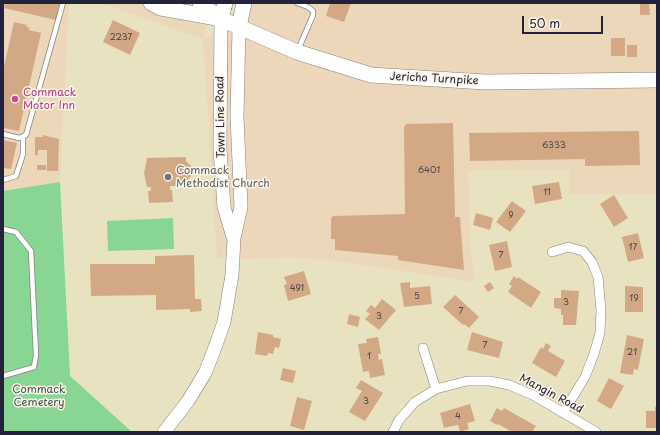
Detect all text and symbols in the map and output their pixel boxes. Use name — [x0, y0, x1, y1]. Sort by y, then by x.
scale bar — [524, 8, 605, 34]
text: 50 m — [529, 14, 560, 32]
house number: 2237 — [110, 33, 132, 43]
street label: Jericho Turnpike — [389, 70, 479, 88]
street label: Town Line Road — [214, 76, 228, 158]
place label: Commack Motor Inn — [23, 86, 76, 112]
marker: Commack Motor Inn — [10, 94, 20, 104]
house number: 6333 — [542, 141, 566, 151]
place label: Commack Methodist Church — [176, 164, 270, 190]
house number: 6401 — [418, 166, 440, 176]
marker: Commack Methodist Church — [163, 172, 173, 182]
house number: 11 — [543, 188, 551, 198]
house number: 9 — [508, 211, 514, 221]
house number: 17 — [629, 243, 637, 253]
house number: 7 — [498, 251, 504, 261]
house number: 491 — [290, 284, 304, 294]
house number: 5 — [414, 292, 420, 302]
house number: 19 — [629, 294, 639, 304]
house number: 3 — [563, 298, 569, 308]
house number: 7 — [458, 307, 464, 317]
house number: 3 — [376, 312, 382, 322]
house number: 7 — [482, 341, 488, 351]
house number: 21 — [627, 348, 637, 358]
house number: 1 — [367, 352, 371, 362]
street label: Mangin Road — [517, 372, 585, 416]
park label: Commack Cemetery — [12, 383, 66, 409]
house number: 3 — [363, 397, 369, 407]
house number: 4 — [455, 412, 461, 422]

